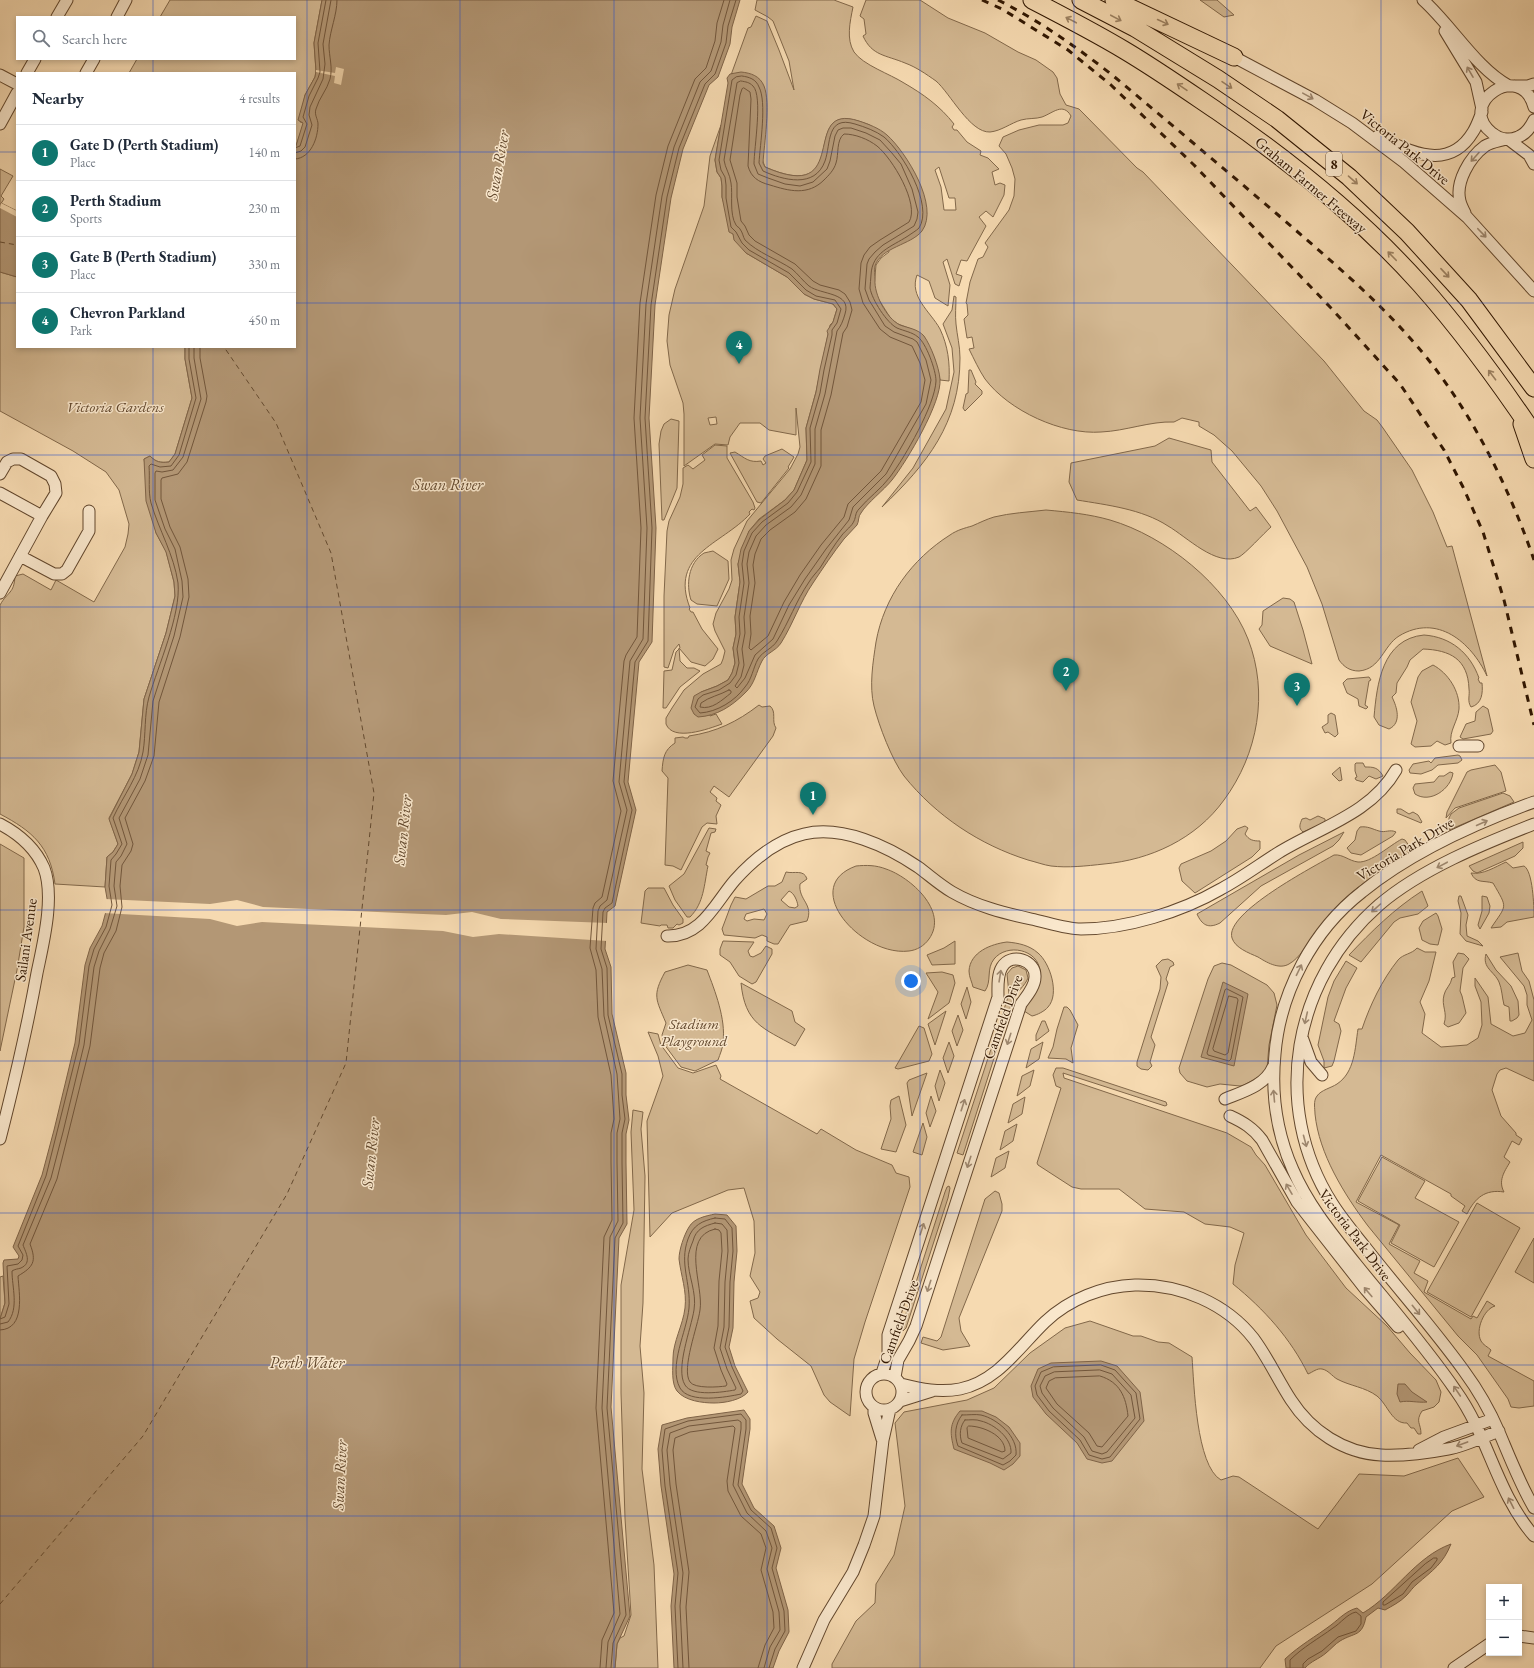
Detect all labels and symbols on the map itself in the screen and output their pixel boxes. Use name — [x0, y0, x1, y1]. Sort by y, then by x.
one-way arrow — [1110, 15, 1122, 22]
one-way arrow — [1065, 16, 1077, 23]
one-way arrow — [1156, 19, 1168, 26]
one-way arrow — [1466, 66, 1473, 78]
one-way arrow — [1221, 81, 1232, 89]
one-way arrow — [1177, 83, 1188, 91]
one-way arrow — [1302, 93, 1314, 100]
street label: Victoria Park Drive — [1357, 105, 1454, 189]
water label: Swan River — [481, 128, 514, 203]
street label: Graham Farmer Freeway — [1251, 132, 1372, 237]
road number: 8 — [1326, 152, 1342, 176]
one-way arrow — [1470, 152, 1480, 162]
one-way arrow — [1348, 176, 1358, 185]
one-way arrow — [1477, 228, 1487, 238]
one-way arrow — [1387, 251, 1397, 261]
one-way arrow — [1440, 267, 1449, 278]
pin: 4 — [726, 331, 752, 364]
one-way arrow — [1488, 370, 1496, 381]
park label: Victoria Gardens — [66, 397, 164, 416]
water label: Swan River — [412, 474, 484, 495]
pin: 2 — [1053, 658, 1079, 691]
pin: 3 — [1284, 673, 1310, 706]
pin: 1 — [800, 782, 826, 815]
water label: Swan River — [388, 793, 417, 867]
street label: Victoria Park Drive — [1353, 812, 1457, 885]
one-way arrow — [1475, 819, 1487, 826]
one-way arrow — [1437, 862, 1449, 869]
street label: Sailani Avenue — [10, 897, 41, 983]
one-way arrow — [1371, 903, 1381, 913]
one-way arrow — [1296, 965, 1303, 977]
one-way arrow — [996, 970, 1004, 983]
your location — [901, 971, 921, 991]
street label: Camfield Drive — [979, 972, 1027, 1061]
one-way arrow — [1301, 1011, 1309, 1024]
park label: Stadium Playground — [661, 1014, 728, 1050]
one-way arrow — [1005, 1032, 1013, 1044]
one-way arrow — [1271, 1090, 1278, 1103]
one-way arrow — [959, 1100, 967, 1112]
water label: Swan River — [356, 1116, 385, 1190]
one-way arrow — [1302, 1135, 1309, 1148]
one-way arrow — [964, 1156, 972, 1168]
one-way arrow — [1285, 1183, 1293, 1195]
street label: Victoria Park Drive — [1315, 1185, 1396, 1284]
one-way arrow — [919, 1223, 927, 1235]
street label: Camfield Drive — [875, 1277, 923, 1366]
one-way arrow — [925, 1279, 932, 1292]
one-way arrow — [1363, 1287, 1372, 1297]
one-way arrow — [1411, 1305, 1420, 1316]
water label: Perth Water — [270, 1352, 345, 1373]
one-way arrow — [1453, 1386, 1461, 1397]
water label: Swan River — [327, 1438, 352, 1512]
one-way arrow — [1456, 1441, 1468, 1449]
one-way arrow — [1506, 1497, 1514, 1509]

